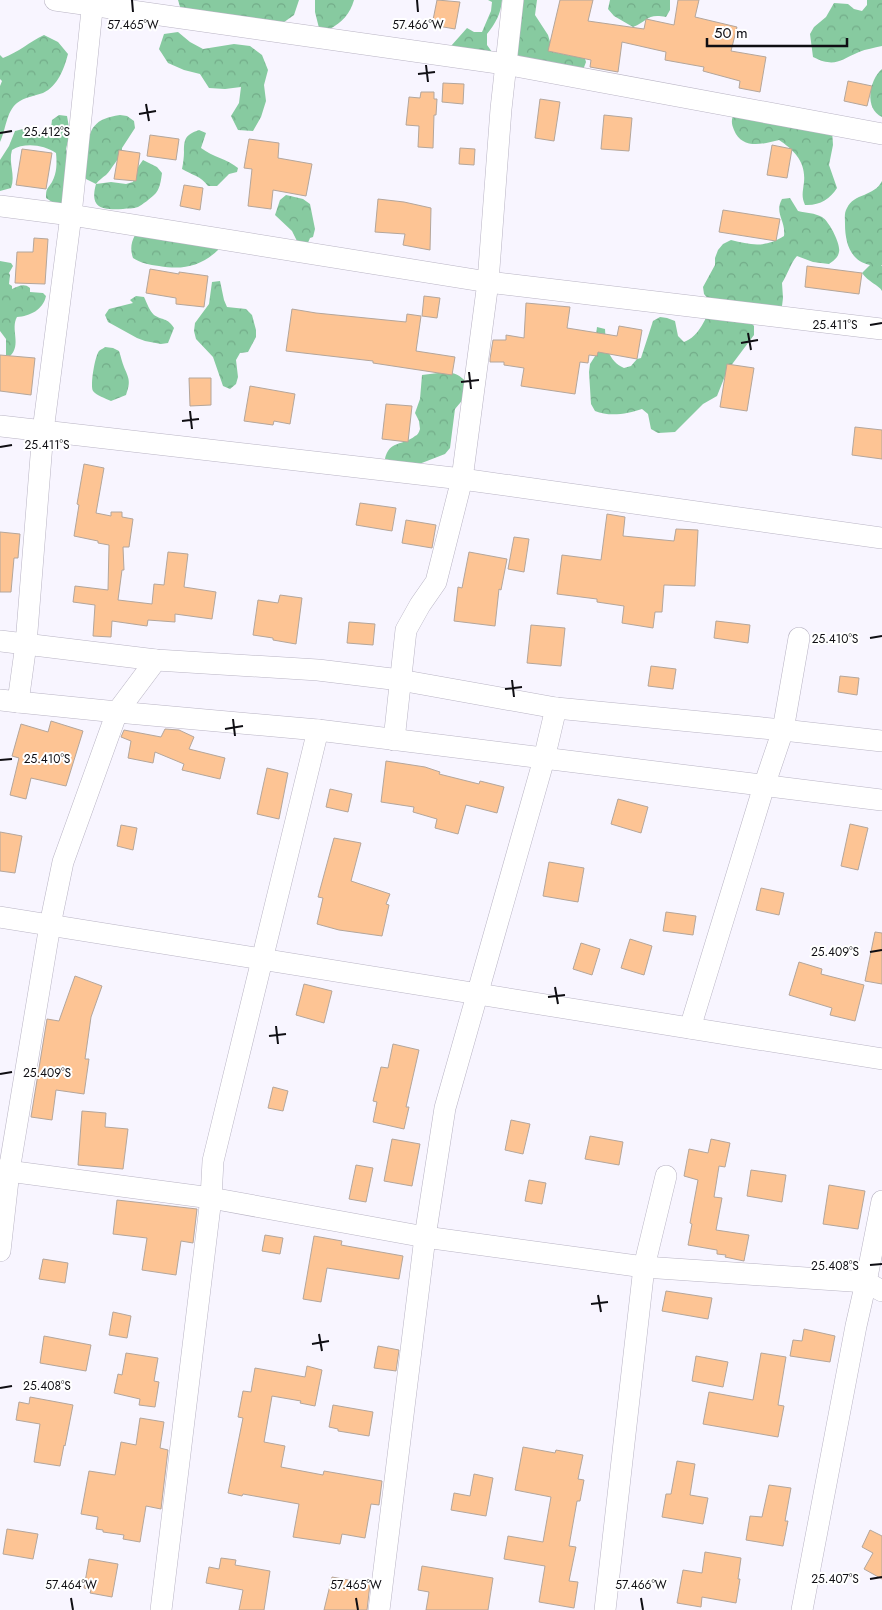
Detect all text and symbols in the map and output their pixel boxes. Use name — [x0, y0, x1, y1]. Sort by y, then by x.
scale bar — [707, 15, 847, 47]
text: 57.465°W — [107, 16, 159, 34]
text: 57.466°W — [392, 16, 444, 34]
text: 50 m — [714, 22, 748, 44]
text: 25.412°S — [24, 123, 71, 141]
text: 25.411°S — [813, 316, 858, 334]
text: 25.411°S — [25, 436, 70, 454]
text: 25.410°S — [812, 630, 859, 648]
text: 25.410°S — [24, 750, 71, 768]
text: 25.409°S — [811, 943, 860, 961]
text: 25.409°S — [23, 1064, 72, 1082]
text: 25.408°S — [811, 1257, 859, 1275]
text: 25.408°S — [23, 1377, 71, 1395]
text: 25.407°S — [811, 1570, 859, 1588]
text: 57.464°W — [45, 1576, 97, 1594]
text: 57.465°W — [330, 1576, 382, 1594]
text: 57.466°W — [615, 1576, 667, 1594]

